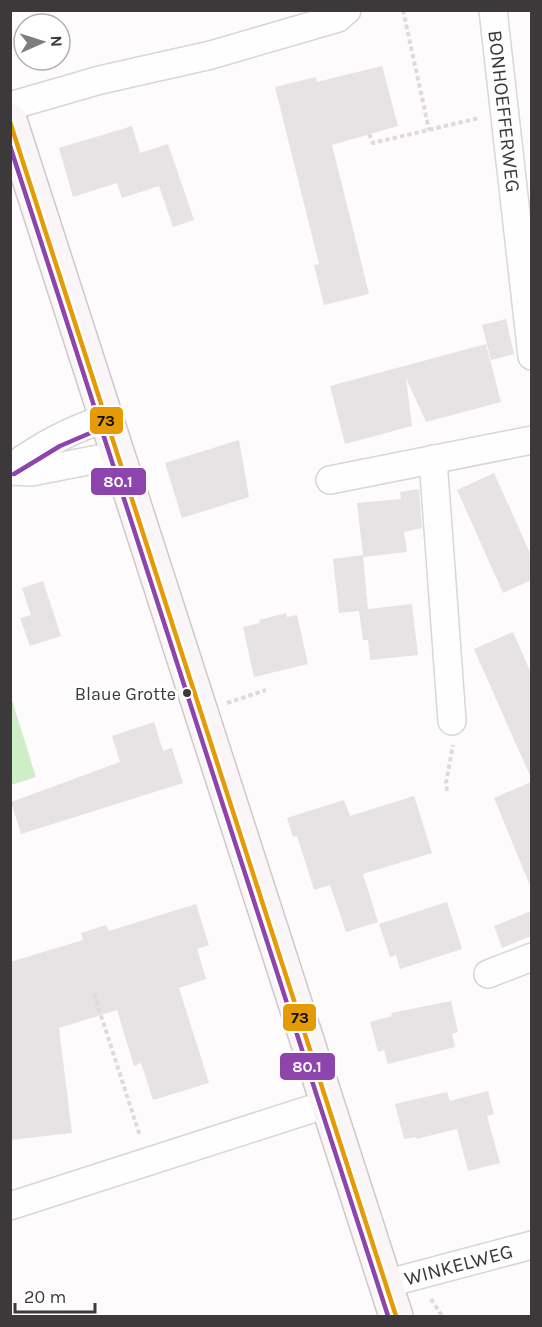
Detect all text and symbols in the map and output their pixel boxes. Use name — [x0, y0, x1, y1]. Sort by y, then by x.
north arrow — [12, 12, 72, 72]
street label: BONHOEFFERWEG — [483, 29, 524, 194]
text: N — [47, 35, 66, 47]
line badge: 73 — [89, 406, 124, 435]
text: 73 — [97, 411, 115, 430]
line badge: 80.1 — [90, 467, 147, 496]
text: 80.1 — [103, 472, 133, 491]
place label: Blaue Grotte — [75, 683, 176, 705]
marker: Blaue Grotte — [181, 687, 193, 699]
line badge: 73 — [282, 1003, 317, 1032]
text: 73 — [291, 1008, 309, 1027]
line badge: 80.1 — [279, 1052, 336, 1081]
text: 80.1 — [292, 1057, 322, 1076]
street label: WINKELWEG — [402, 1240, 515, 1290]
scale bar — [15, 1276, 94, 1314]
text: 20 m — [24, 1286, 66, 1308]

